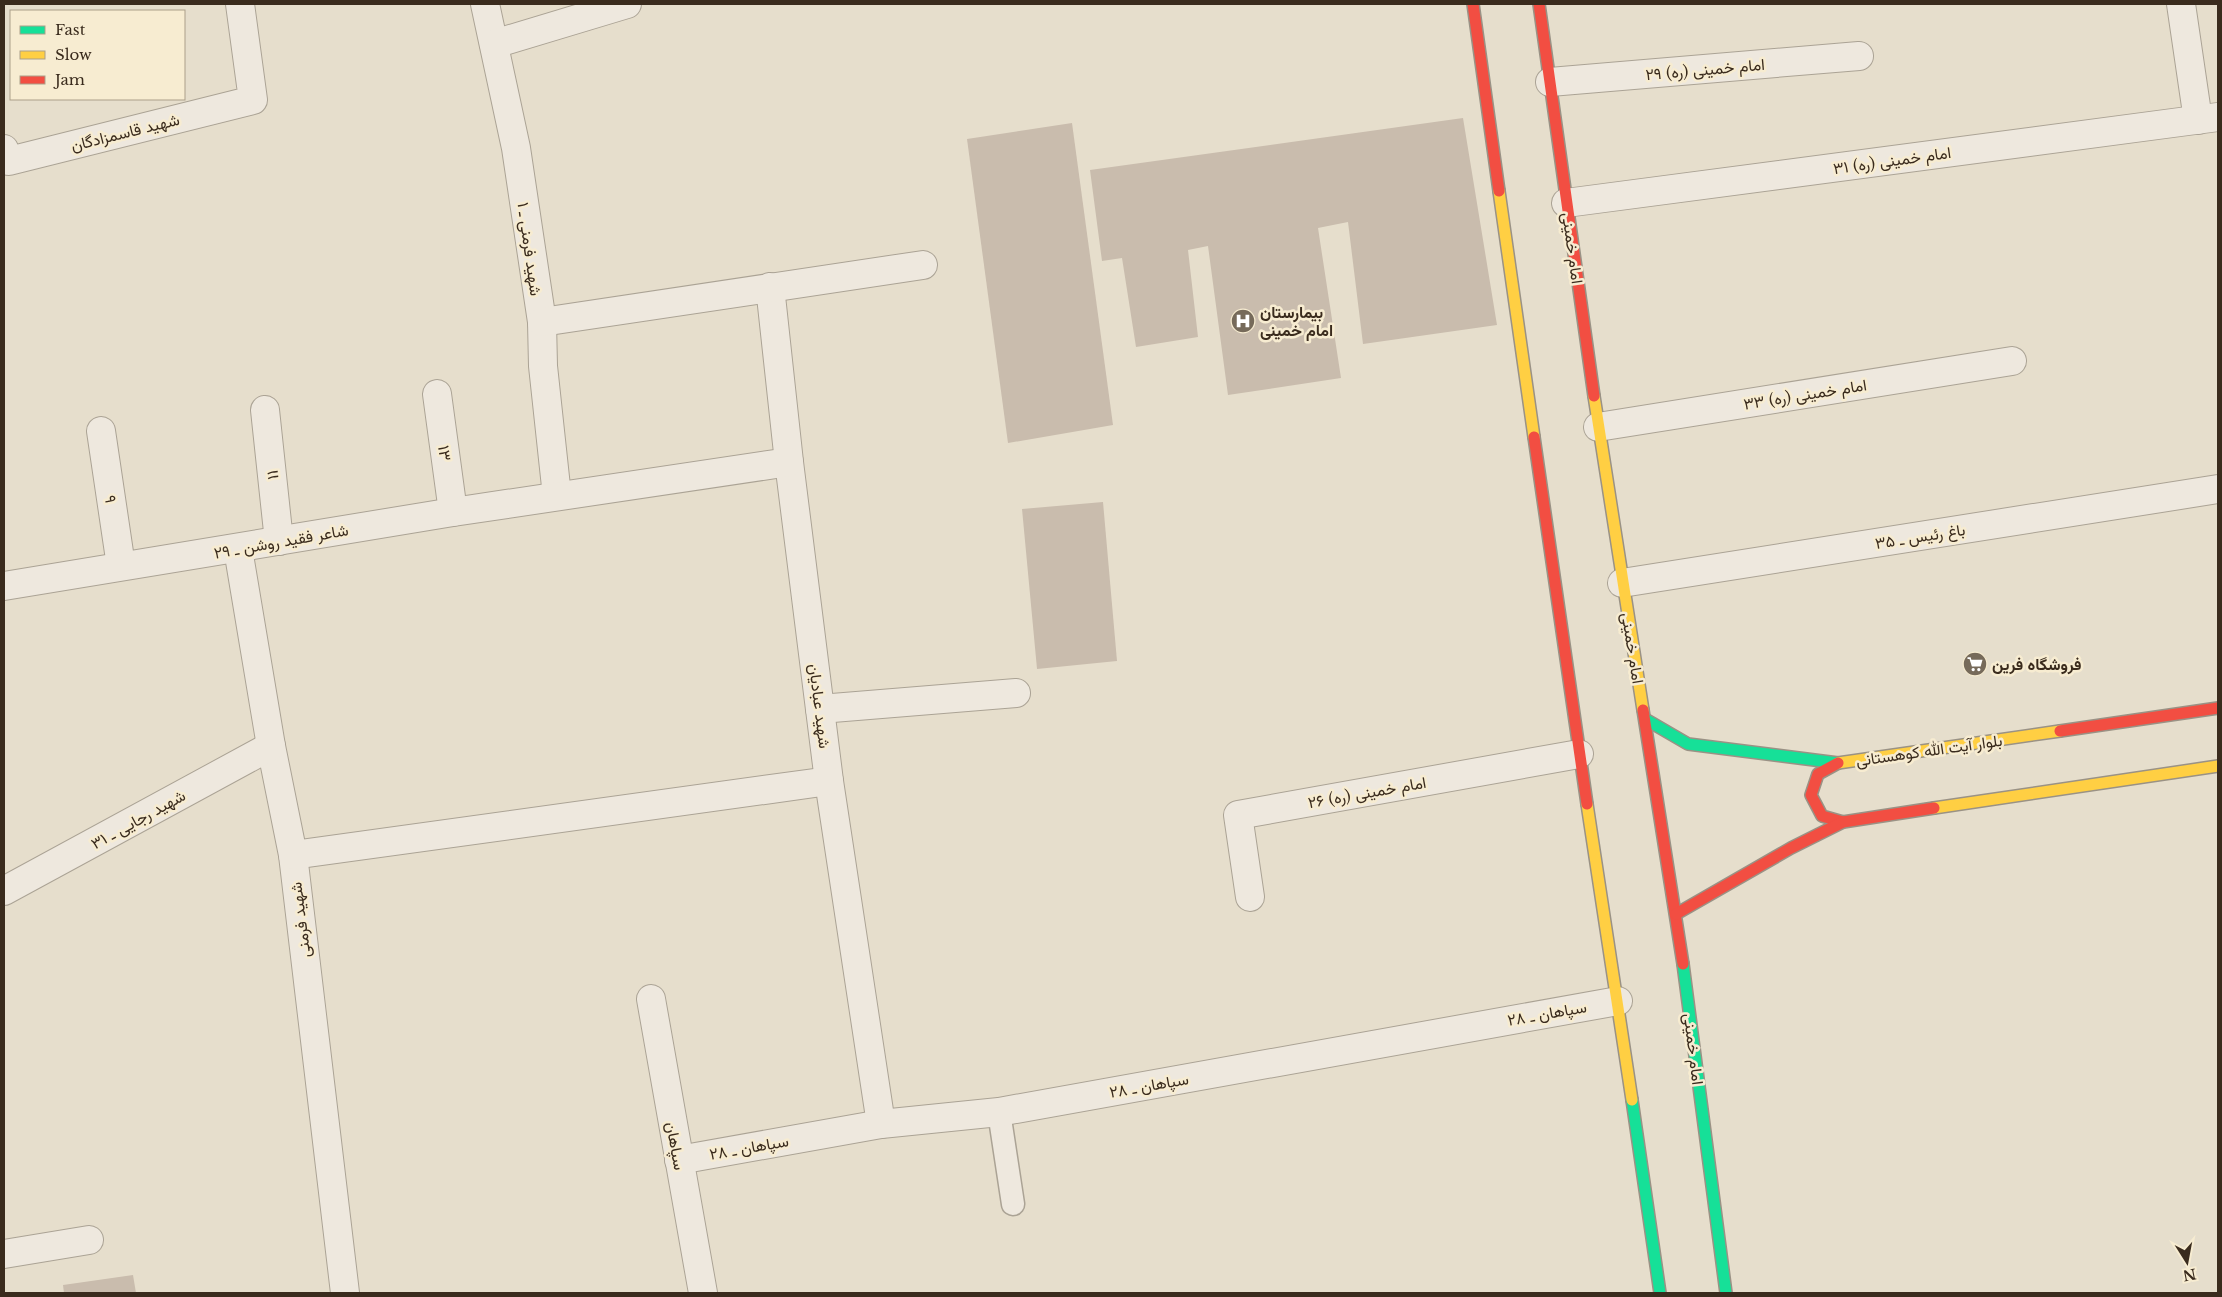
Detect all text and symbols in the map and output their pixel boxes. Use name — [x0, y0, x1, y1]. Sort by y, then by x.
legend — [10, 10, 185, 100]
text: Fast — [55, 20, 86, 39]
text: Slow — [55, 45, 92, 64]
street label: امام خمینی (ره) ۲۹ — [1645, 54, 1766, 85]
text: Jam — [53, 70, 85, 89]
street label: شهید قاسمزادگان — [69, 109, 182, 156]
street label: امام خمینی (ره) ۳۱ — [1832, 142, 1952, 179]
street label: شهید فرمنی ـ ۱ — [513, 201, 546, 297]
street label: امام خمینی — [1557, 211, 1588, 285]
place label: بیمارستان امام خمینی — [1260, 302, 1333, 341]
hospital icon: بیمارستان امام خمینی — [1230, 308, 1256, 334]
street label: امام خمینی (ره) ۳۳ — [1742, 374, 1868, 415]
street label: ۱۳ — [434, 444, 456, 462]
street label: ۱۱ — [262, 469, 282, 481]
street label: ۹ — [101, 494, 121, 504]
street label: شاعر فقید روشن ـ ۲۹ — [212, 519, 350, 564]
street label: باغ رئیس ـ ۳۵ — [1873, 519, 1967, 555]
street label: امام خمینی — [1617, 611, 1649, 685]
supermarket icon: فروشگاه فرین — [1962, 651, 1988, 677]
place label: فروشگاه فرین — [1992, 654, 2082, 675]
street label: شهید عبادیان — [804, 662, 835, 750]
street label: بلوار آیت الله کوهستانی — [1854, 730, 2004, 771]
street label: امام خمینی (ره) ۲۶ — [1306, 772, 1428, 813]
street label: شهید رجایی ـ ۳۱ — [87, 785, 189, 854]
street label: شهید فرمنی — [285, 881, 316, 959]
street label: سپاهان ـ ۲۸ — [1506, 996, 1589, 1032]
street label: امام خمینی — [1679, 1012, 1708, 1086]
street label: سپاهان ـ ۲۸ — [1108, 1068, 1191, 1104]
street label: سپاهان — [660, 1120, 690, 1172]
street label: سپاهان ـ ۲۸ — [708, 1130, 791, 1166]
north arrow — [2162, 1237, 2212, 1287]
text: N — [2181, 1265, 2198, 1285]

